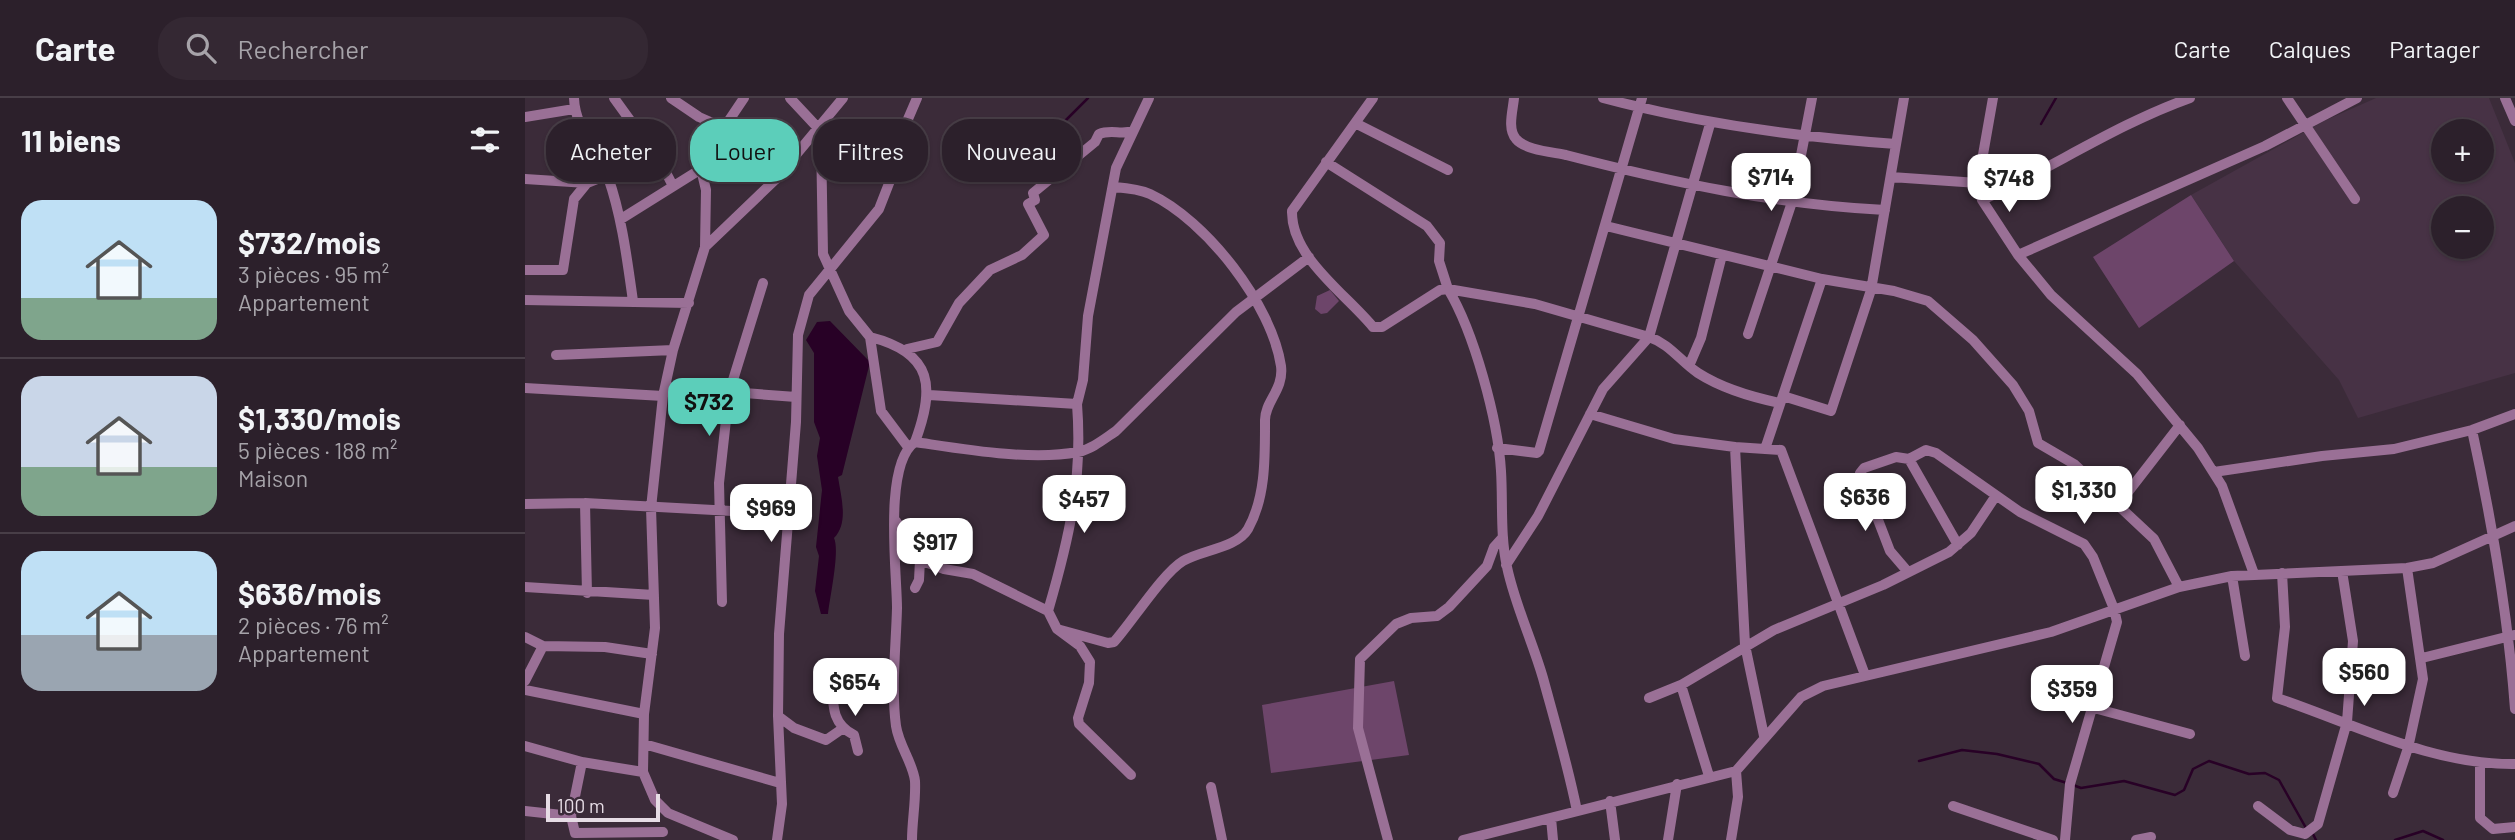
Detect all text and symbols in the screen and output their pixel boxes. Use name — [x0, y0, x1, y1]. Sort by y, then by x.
search box — [158, 17, 648, 80]
text: Carte — [35, 28, 116, 68]
icon: search — [182, 29, 220, 67]
text: Rechercher — [238, 33, 368, 64]
text: Carte — [2174, 34, 2231, 63]
text: Calques — [2269, 34, 2351, 63]
text: Partager — [2389, 34, 2480, 63]
chip: Acheter — [546, 119, 676, 182]
chip: Louer — [690, 119, 799, 182]
chip: Filtres — [813, 119, 928, 182]
chip: Nouveau — [942, 119, 1081, 182]
map controls — [2431, 119, 2494, 259]
button: + — [2431, 119, 2494, 182]
icon: filters — [466, 121, 504, 159]
text: 11 biens — [21, 122, 121, 158]
pin: $714 — [1730, 153, 1812, 213]
pin: $748 — [1968, 155, 2050, 214]
text: $714 — [1748, 162, 1794, 190]
text: $748 — [1984, 163, 2034, 191]
button: − — [2431, 196, 2494, 259]
text: $732/mois — [238, 224, 381, 260]
icon: home — [77, 228, 161, 312]
text: 3 pièces · 95 m² — [238, 260, 389, 288]
text: Appartement — [238, 288, 370, 316]
pin: $732 — [668, 378, 750, 438]
text: $732 — [684, 387, 734, 415]
text: $1,330/mois — [238, 400, 401, 436]
icon: home — [77, 404, 161, 488]
text: 5 pièces · 188 m² — [238, 436, 397, 464]
text: Maison — [238, 464, 308, 492]
pin: $1,330 — [2027, 466, 2141, 526]
pin: $636 — [1824, 474, 1906, 533]
text: $1,330 — [2051, 475, 2117, 503]
pin: $457 — [1043, 476, 1125, 535]
text: $636 — [1840, 482, 1890, 510]
pin: $969 — [730, 484, 812, 544]
text: $457 — [1059, 484, 1109, 512]
text: $969 — [746, 493, 796, 521]
pin: $917 — [894, 518, 976, 578]
text: $917 — [913, 527, 957, 555]
text: $636/mois — [238, 575, 381, 611]
icon: home — [77, 579, 161, 663]
text: 2 pièces · 76 m² — [238, 611, 389, 639]
text: Appartement — [238, 639, 370, 667]
pin: $560 — [2323, 648, 2405, 708]
text: $560 — [2338, 657, 2390, 685]
pin: $654 — [814, 658, 896, 718]
pin: $359 — [2031, 666, 2113, 725]
text: $654 — [829, 667, 881, 695]
text: $359 — [2047, 674, 2097, 702]
scale bar — [546, 791, 660, 823]
text: 100 m — [557, 794, 605, 817]

